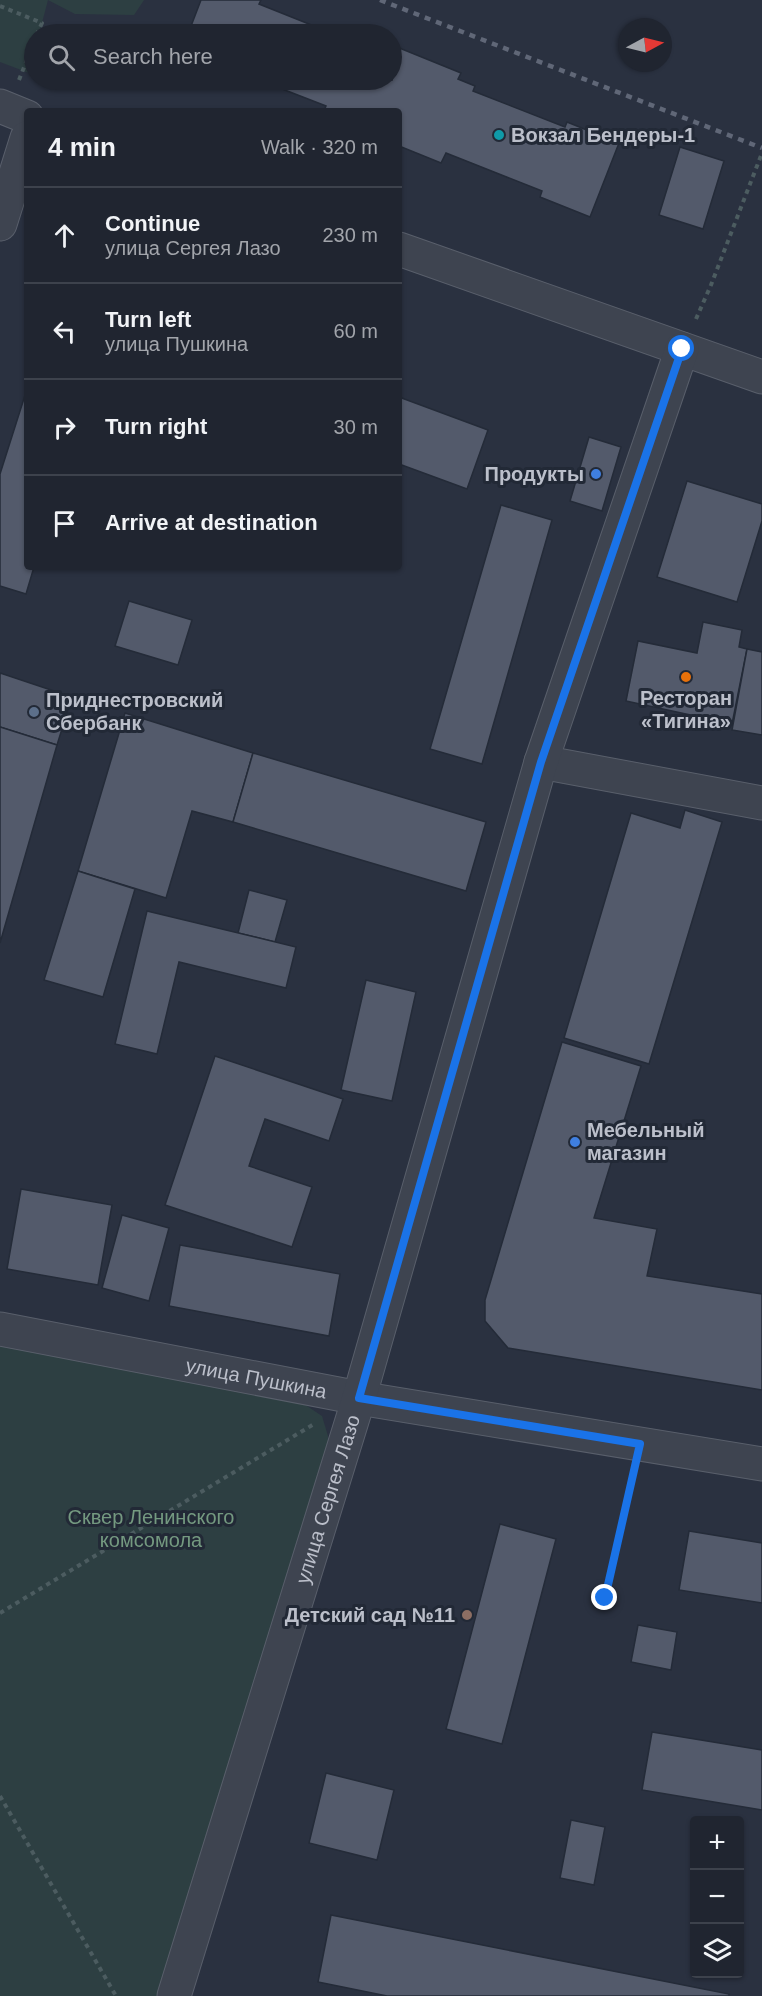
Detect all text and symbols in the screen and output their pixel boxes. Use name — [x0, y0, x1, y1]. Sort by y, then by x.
north arrow — [618, 18, 672, 72]
search box — [24, 24, 402, 90]
icon: search — [45, 41, 78, 74]
text: Search here — [93, 44, 213, 69]
place label: Вокзал Бендеры-1 — [511, 124, 695, 146]
marker: Вокзал Бендеры-1 — [492, 128, 506, 142]
text: 4 min — [48, 132, 116, 162]
text: Walk · 320 m — [261, 136, 378, 158]
text: Continue — [105, 211, 200, 236]
icon: ahead — [48, 219, 81, 252]
text: 230 m — [322, 224, 378, 246]
text: улица Сергея Лазо — [105, 237, 281, 259]
text: Turn left — [105, 307, 191, 332]
icon: left — [48, 315, 81, 348]
text: 60 m — [334, 320, 378, 342]
text: улица Пушкина — [105, 333, 248, 355]
route start — [668, 335, 694, 361]
icon: right — [48, 411, 81, 444]
text: Turn right — [105, 414, 207, 439]
text: 30 m — [334, 416, 378, 438]
place label: Продукты — [485, 463, 584, 485]
marker: Продукты — [589, 467, 603, 481]
icon: arrive — [48, 507, 81, 540]
text: Arrive at destination — [105, 510, 318, 535]
marker: Ресторан «Тигина» — [679, 670, 693, 684]
place label: Ресторан «Тигина» — [640, 687, 732, 732]
place label: Приднестровский Сбербанк — [46, 689, 223, 734]
marker: Приднестровский Сбербанк — [27, 705, 41, 719]
place label: Мебельный магазин — [587, 1119, 704, 1164]
marker: Мебельный магазин — [568, 1135, 582, 1149]
street label: улица Пушкина — [184, 1354, 329, 1403]
street label: улица Сергея Лазо — [291, 1412, 364, 1586]
park label: Сквер Ленинского комсомола — [68, 1506, 234, 1551]
route end — [591, 1584, 617, 1610]
place label: Детский сад №11 — [285, 1604, 455, 1626]
marker: Детский сад №11 — [460, 1608, 474, 1622]
map controls — [690, 1816, 744, 1978]
button: + — [690, 1816, 744, 1870]
button: − — [690, 1870, 744, 1924]
button: layers — [690, 1924, 744, 1978]

